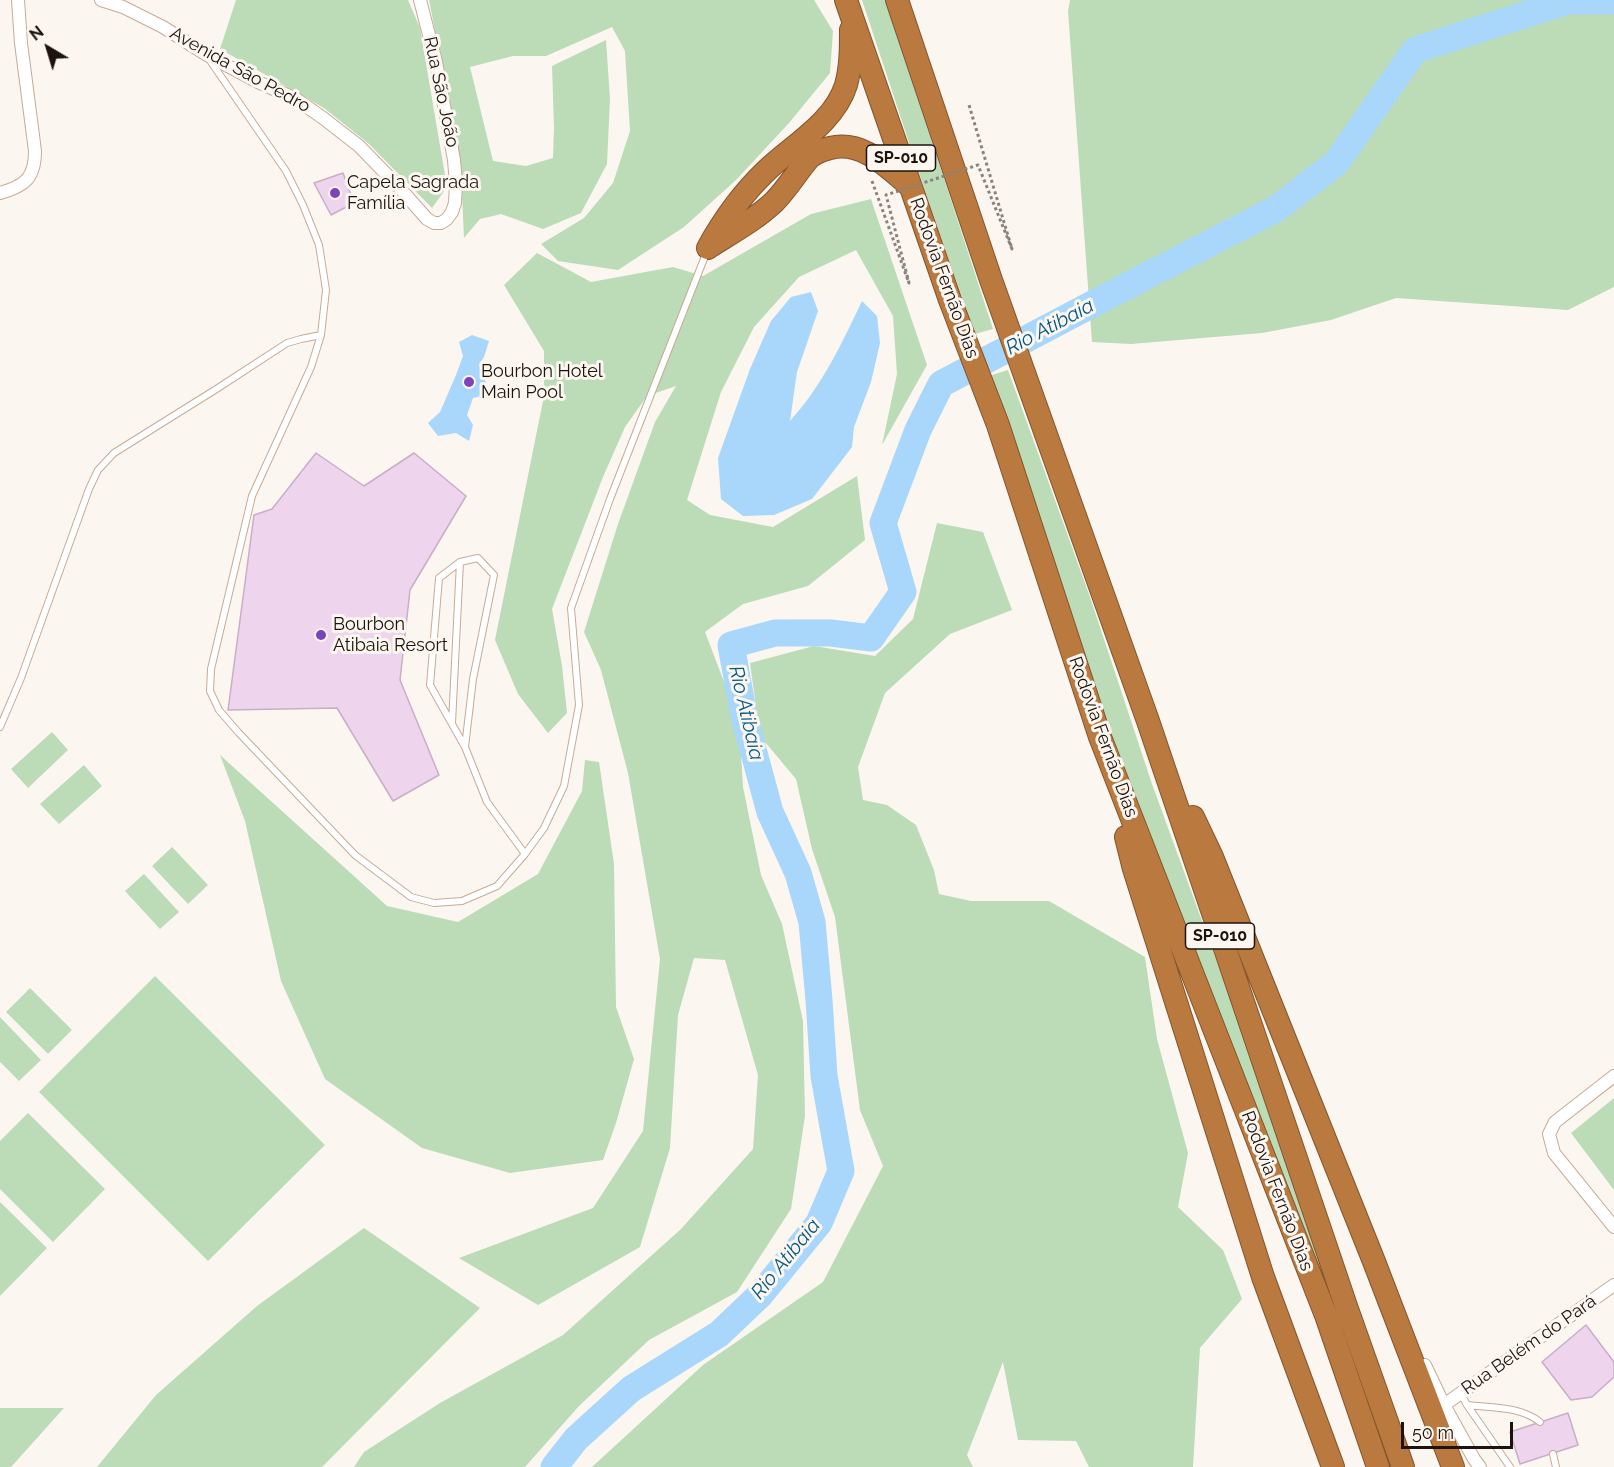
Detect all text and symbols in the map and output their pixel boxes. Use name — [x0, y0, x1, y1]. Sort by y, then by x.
north arrow — [18, 18, 78, 78]
text: N — [26, 22, 47, 45]
street label: Avenida São Pedro — [166, 23, 314, 117]
street label: Rua São João — [419, 35, 463, 149]
road number: SP-010 — [866, 145, 936, 171]
place label: Capela Sagrada Família — [347, 172, 479, 214]
marker: Capela Sagrada Família — [328, 186, 342, 200]
street label: Rodovia Fernão Dias — [905, 195, 983, 361]
water label: Rio Atibaia — [1002, 294, 1098, 360]
place label: Bourbon Hotel Main Pool — [481, 361, 603, 404]
marker: Bourbon Hotel Main Pool — [462, 375, 476, 389]
place label: Bourbon Atibaia Resort — [333, 614, 448, 656]
marker: Bourbon Atibaia Resort — [314, 628, 328, 642]
street label: Rodovia Fernão Dias — [1064, 654, 1142, 820]
water label: Rio Atibaia — [723, 663, 769, 763]
road number: SP-010 — [1186, 923, 1254, 949]
street label: Rodovia Fernão Dias — [1237, 1108, 1317, 1274]
water label: Rio Atibaia — [746, 1214, 826, 1304]
street label: Rua Belém do Pará — [1458, 1290, 1600, 1400]
scale bar — [1404, 1410, 1516, 1448]
text: 50 m — [1412, 1422, 1454, 1443]

